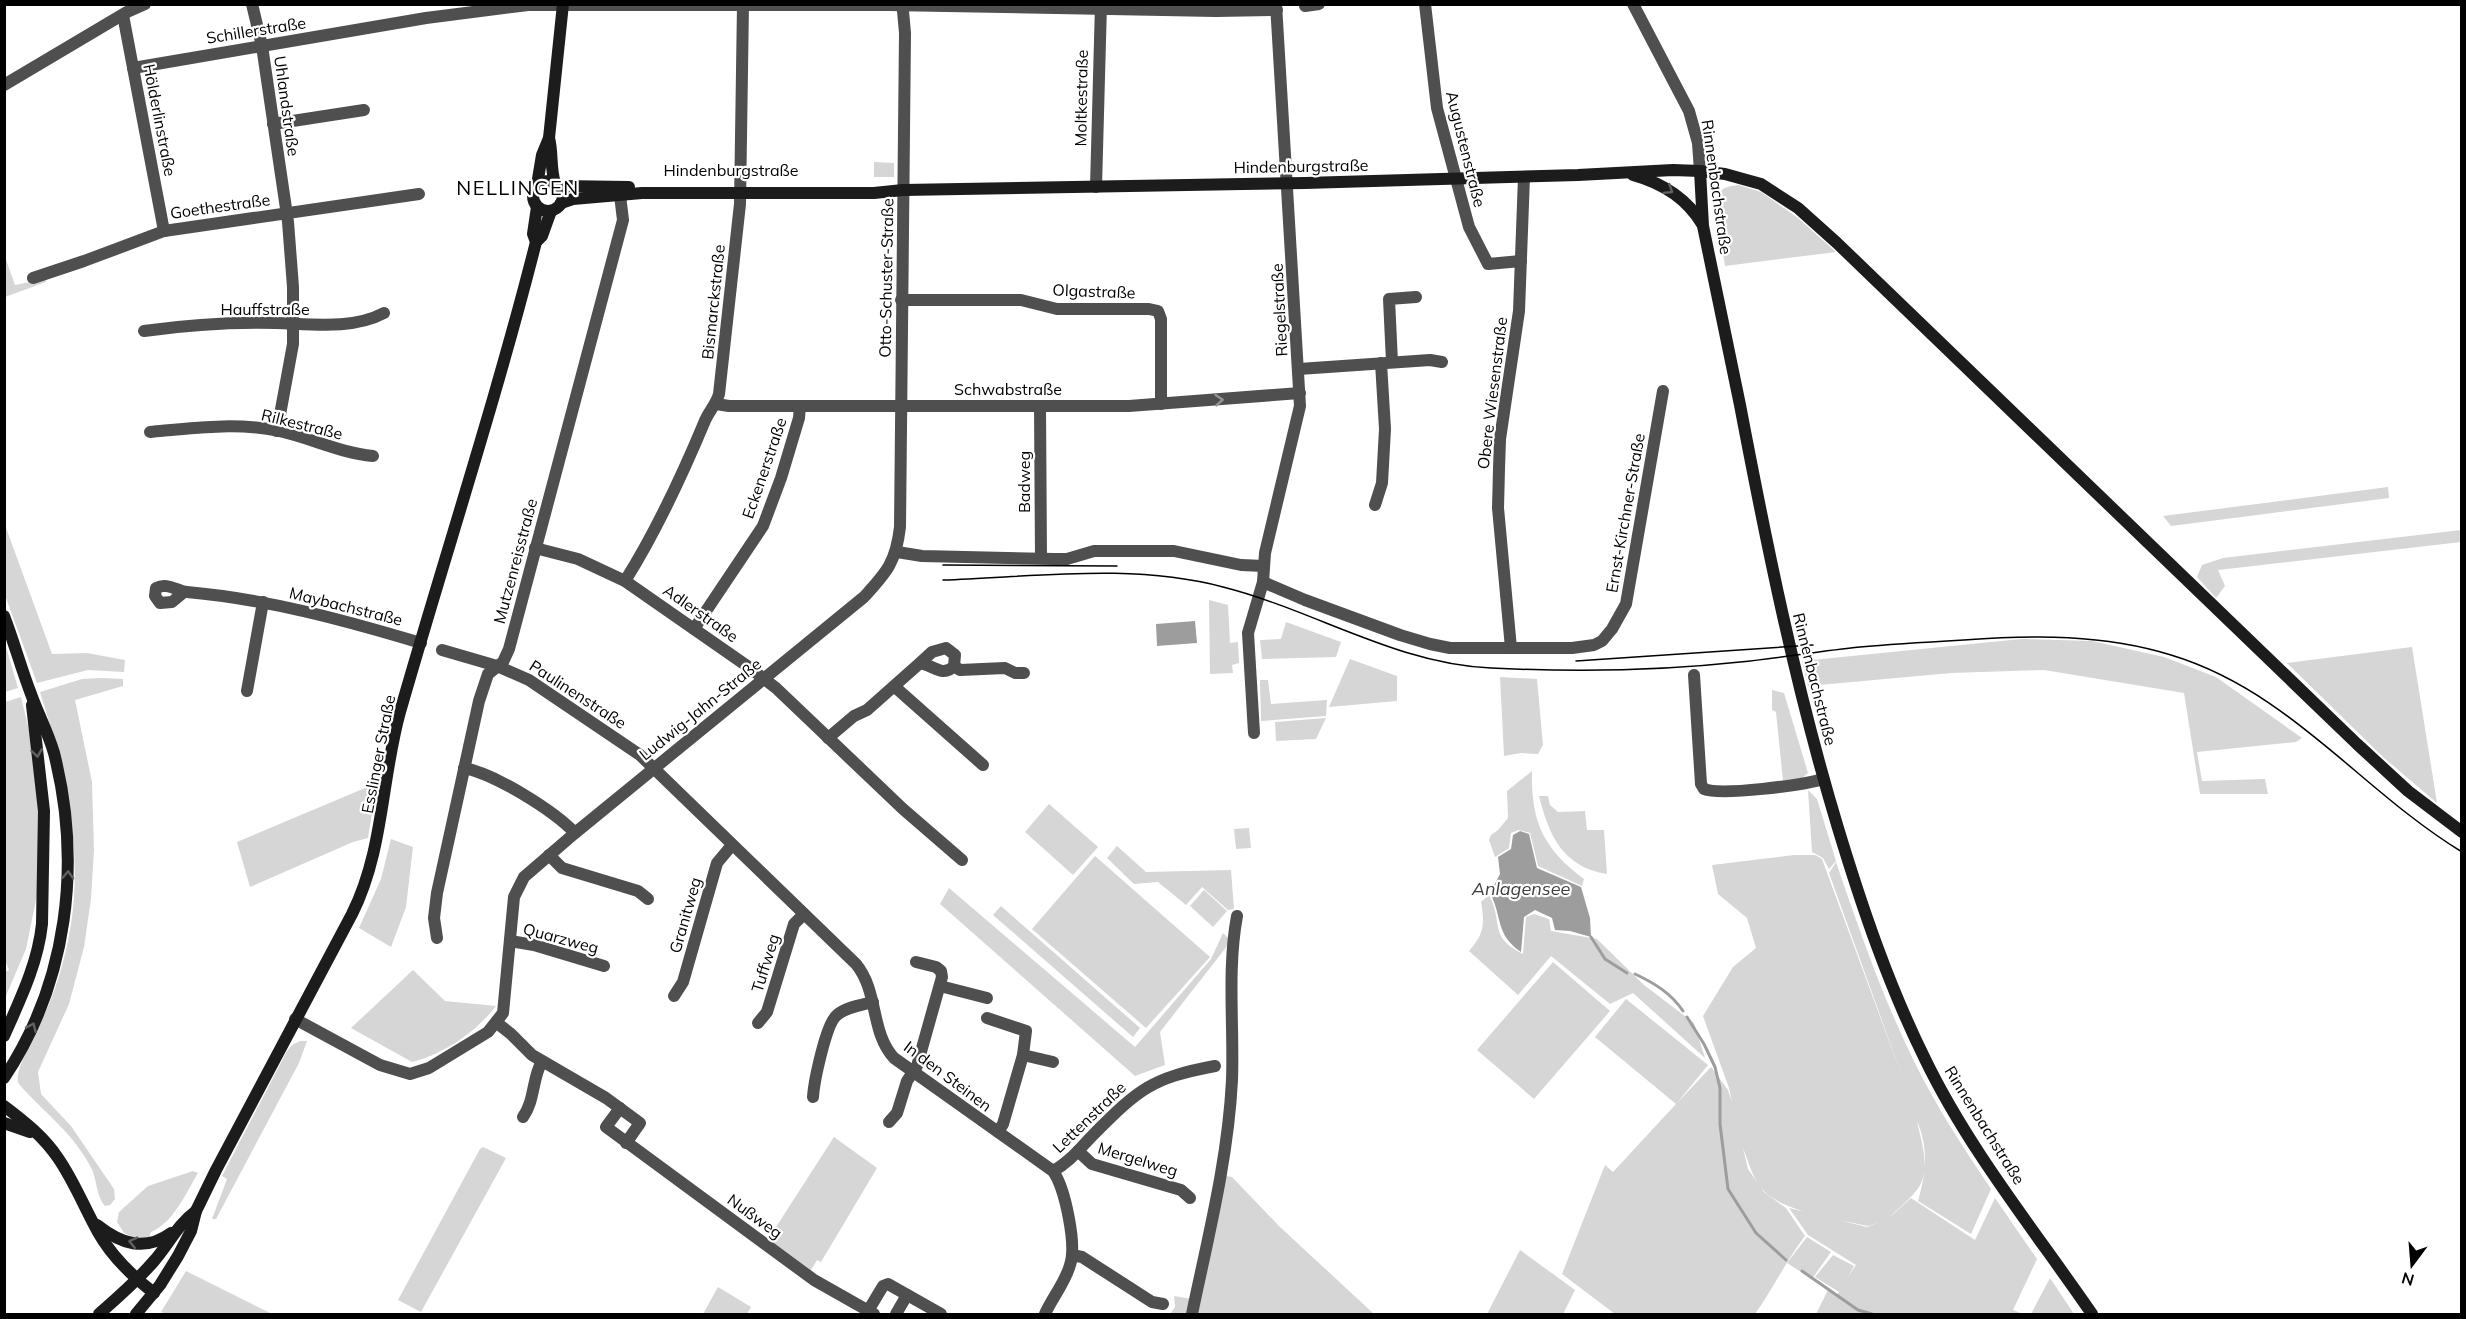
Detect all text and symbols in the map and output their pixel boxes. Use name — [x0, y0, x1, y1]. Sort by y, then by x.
street label: Schillerstraße — [205, 12, 307, 48]
street label: Moltkestraße — [1070, 50, 1092, 146]
street label: Uhlandstraße — [270, 55, 304, 157]
street label: Hölderlinstraße — [139, 62, 181, 178]
street label: Augustenstraße — [1442, 89, 1490, 209]
street label: Rinnenbachstraße — [1698, 118, 1736, 256]
street label: Hindenburgstraße — [1233, 155, 1369, 177]
street label: Hindenburgstraße — [664, 160, 798, 180]
district label: NELLINGEN — [456, 175, 580, 200]
one-way arrow — [1663, 183, 1674, 194]
street label: Goethestraße — [169, 189, 271, 223]
street label: Otto-Schuster-Straße — [875, 198, 897, 358]
street label: Bismarckstraße — [697, 243, 729, 361]
street label: Riegelstraße — [1267, 263, 1291, 357]
street label: Olgastraße — [1052, 280, 1136, 302]
street label: Hauffstraße — [220, 299, 310, 319]
street label: Obere Wiesenstraße — [1473, 316, 1511, 470]
street label: Schwabstraße — [954, 379, 1062, 399]
one-way arrow — [1215, 394, 1224, 407]
street label: Rilkestraße — [259, 404, 345, 444]
street label: Eckenerstraße — [737, 415, 791, 521]
street label: Ernst-Kirchner-Straße — [1601, 432, 1649, 594]
street label: Badweg — [1014, 451, 1034, 513]
street label: Mutzenreisstraße — [489, 496, 541, 626]
street label: Adlerstraße — [660, 580, 742, 646]
street label: Maybachstraße — [287, 582, 405, 630]
street label: Rinnenbachstraße — [1789, 611, 1841, 747]
street label: Ludwig-Jahn-Straße — [635, 654, 765, 764]
street label: Paulinenstraße — [526, 655, 630, 733]
street label: Esslinger Straße — [357, 693, 399, 815]
one-way arrow — [31, 748, 43, 758]
one-way arrow — [62, 871, 74, 880]
street label: Granitweg — [665, 875, 705, 955]
water label: Anlagensee — [1471, 877, 1570, 900]
street label: Quarzweg — [521, 918, 601, 958]
street label: Tuffweg — [747, 931, 783, 995]
one-way arrow — [25, 1022, 37, 1033]
street label: In den Steinen — [900, 1036, 996, 1116]
street label: Rinnenbachstraße — [1941, 1062, 2029, 1188]
street label: Lettenstraße — [1048, 1077, 1130, 1157]
street label: Mergelweg — [1096, 1137, 1180, 1181]
street label: Nußweg — [724, 1189, 786, 1243]
north arrow — [2382, 1235, 2442, 1295]
one-way arrow — [129, 1237, 139, 1250]
text: N — [2399, 1268, 2416, 1291]

